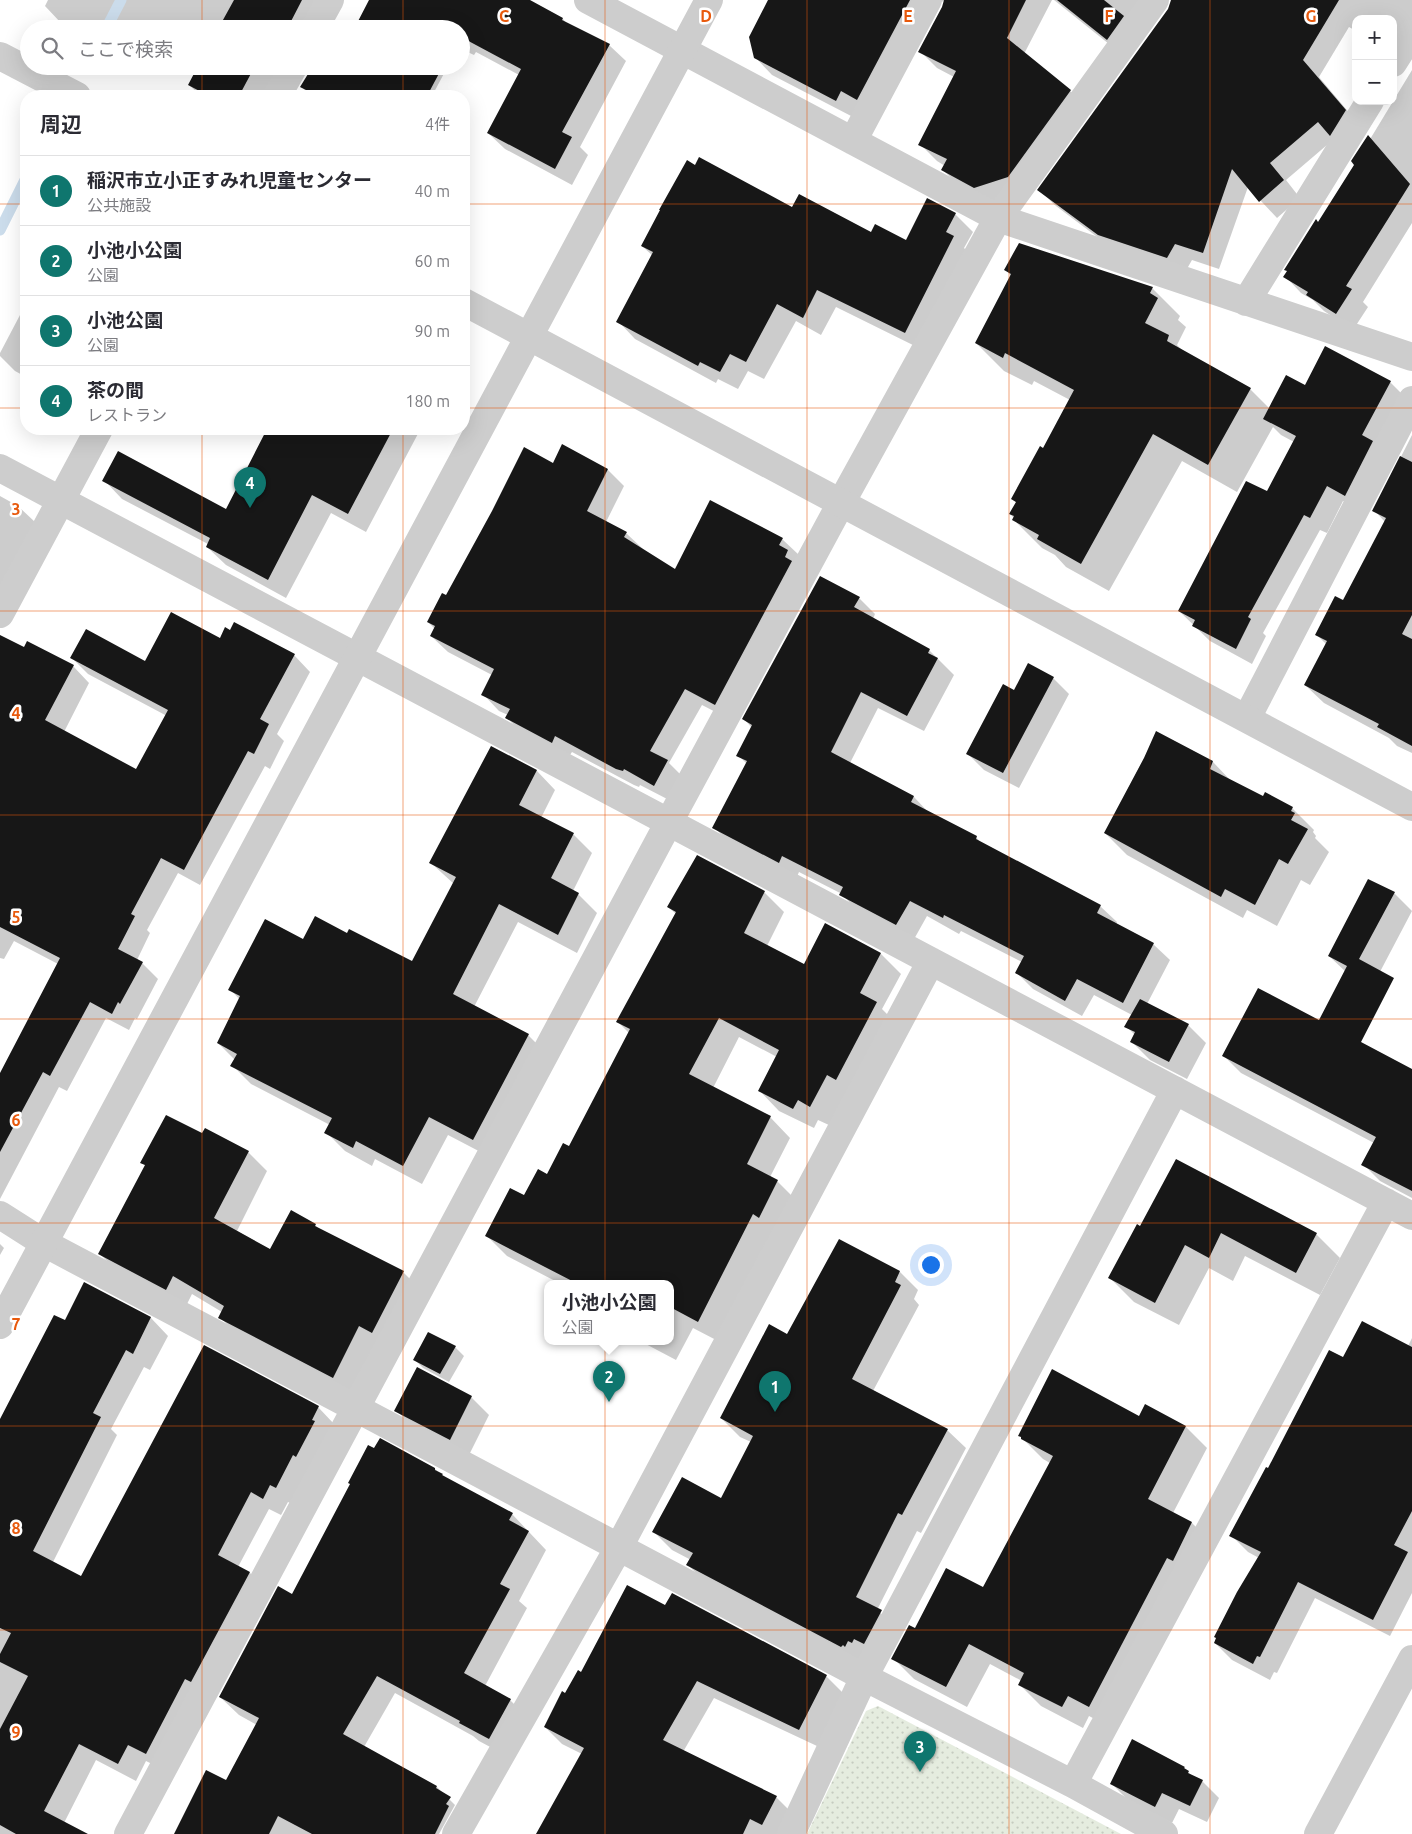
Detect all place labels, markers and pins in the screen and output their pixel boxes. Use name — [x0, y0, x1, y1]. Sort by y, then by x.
pin: 4 — [234, 467, 266, 508]
pin: 2 — [593, 1361, 625, 1402]
pin: 1 — [759, 1371, 791, 1412]
pin: 3 — [904, 1731, 936, 1772]

